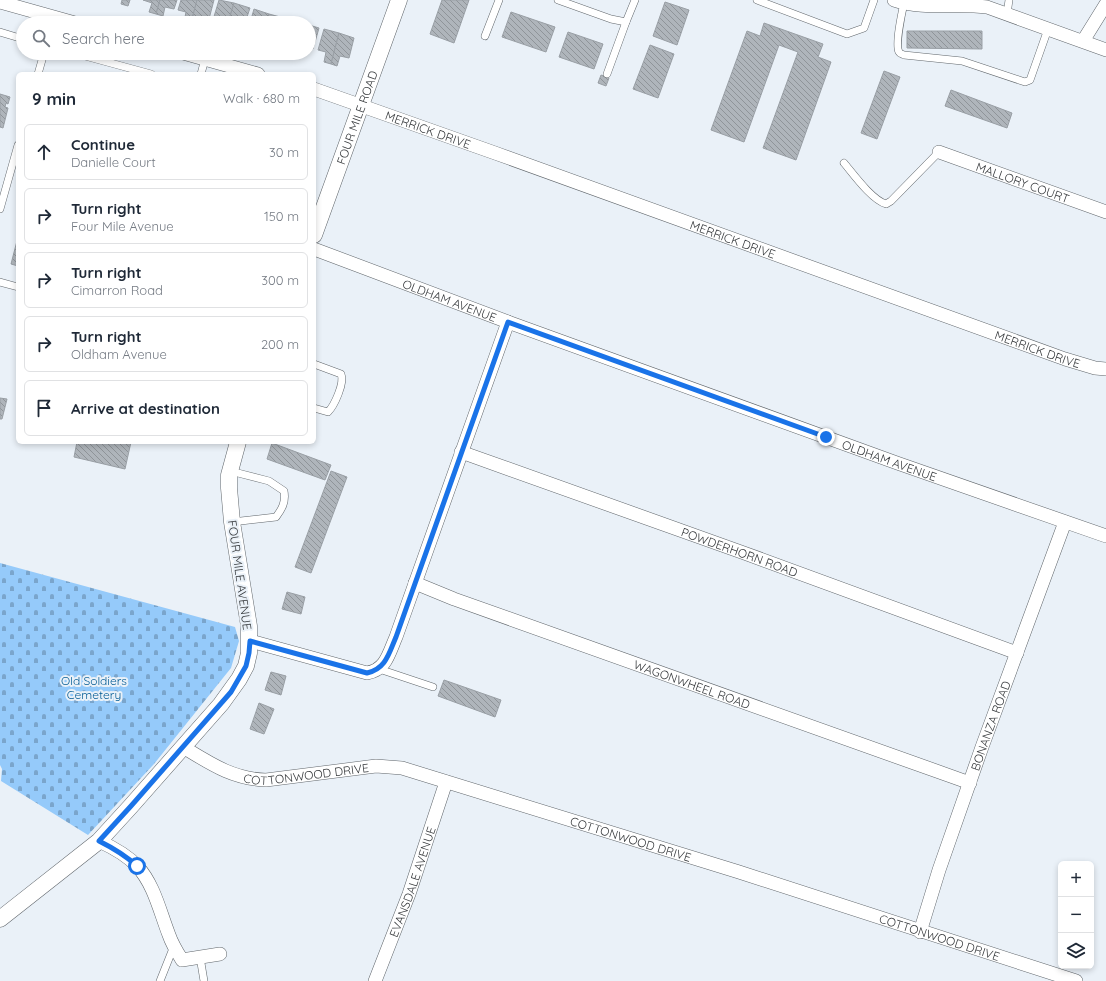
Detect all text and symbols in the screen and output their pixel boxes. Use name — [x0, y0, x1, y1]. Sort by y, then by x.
search box — [16, 16, 316, 60]
icon: search — [30, 27, 52, 49]
text: Search here — [62, 29, 145, 48]
street label: FOUR MILE ROAD — [333, 68, 380, 166]
text: 9 min — [32, 88, 76, 109]
text: Walk · 680 m — [223, 90, 300, 106]
street label: MERRICK DRIVE — [383, 107, 473, 151]
text: Continue — [71, 135, 135, 154]
icon: ahead — [33, 141, 55, 163]
text: 30 m — [269, 144, 299, 160]
text: Danielle Court — [71, 154, 156, 170]
street label: MALLORY COURT — [974, 158, 1071, 206]
text: Turn right — [71, 199, 142, 218]
icon: right — [33, 205, 55, 227]
text: 150 m — [264, 208, 299, 224]
street label: MERRICK DRIVE — [688, 217, 778, 261]
text: Four Mile Avenue — [71, 218, 174, 234]
text: Turn right — [71, 263, 142, 282]
icon: right — [33, 269, 55, 291]
text: 300 m — [261, 272, 299, 288]
street label: OLDHAM AVENUE — [401, 276, 499, 325]
text: Cimarron Road — [71, 282, 163, 298]
text: Turn right — [71, 327, 142, 346]
street label: MERRICK DRIVE — [993, 327, 1082, 371]
icon: right — [33, 333, 55, 355]
text: 200 m — [261, 336, 299, 352]
text: Oldham Avenue — [71, 346, 167, 362]
icon: arrive — [33, 397, 55, 419]
text: Arrive at destination — [71, 399, 220, 418]
route end — [817, 428, 835, 446]
street label: OLDHAM AVENUE — [840, 436, 939, 484]
street label: FOUR MILE AVENUE — [225, 519, 255, 631]
street label: POWDERHORN ROAD — [679, 524, 800, 580]
street label: WAGONWHEEL ROAD — [632, 656, 753, 712]
park label: Old Soldiers Cemetery — [61, 673, 127, 702]
street label: BONANZA ROAD — [967, 678, 1013, 773]
street label: COTTONWOOD DRIVE — [242, 759, 370, 788]
street label: COTTONWOOD DRIVE — [569, 813, 693, 864]
street label: EVANSDALE AVENUE — [385, 824, 438, 939]
route start — [128, 857, 146, 875]
map controls — [1058, 861, 1094, 969]
button: + — [1058, 861, 1094, 897]
button: − — [1058, 897, 1094, 933]
street label: COTTONWOOD DRIVE — [877, 910, 1002, 963]
button: layers — [1058, 933, 1094, 969]

